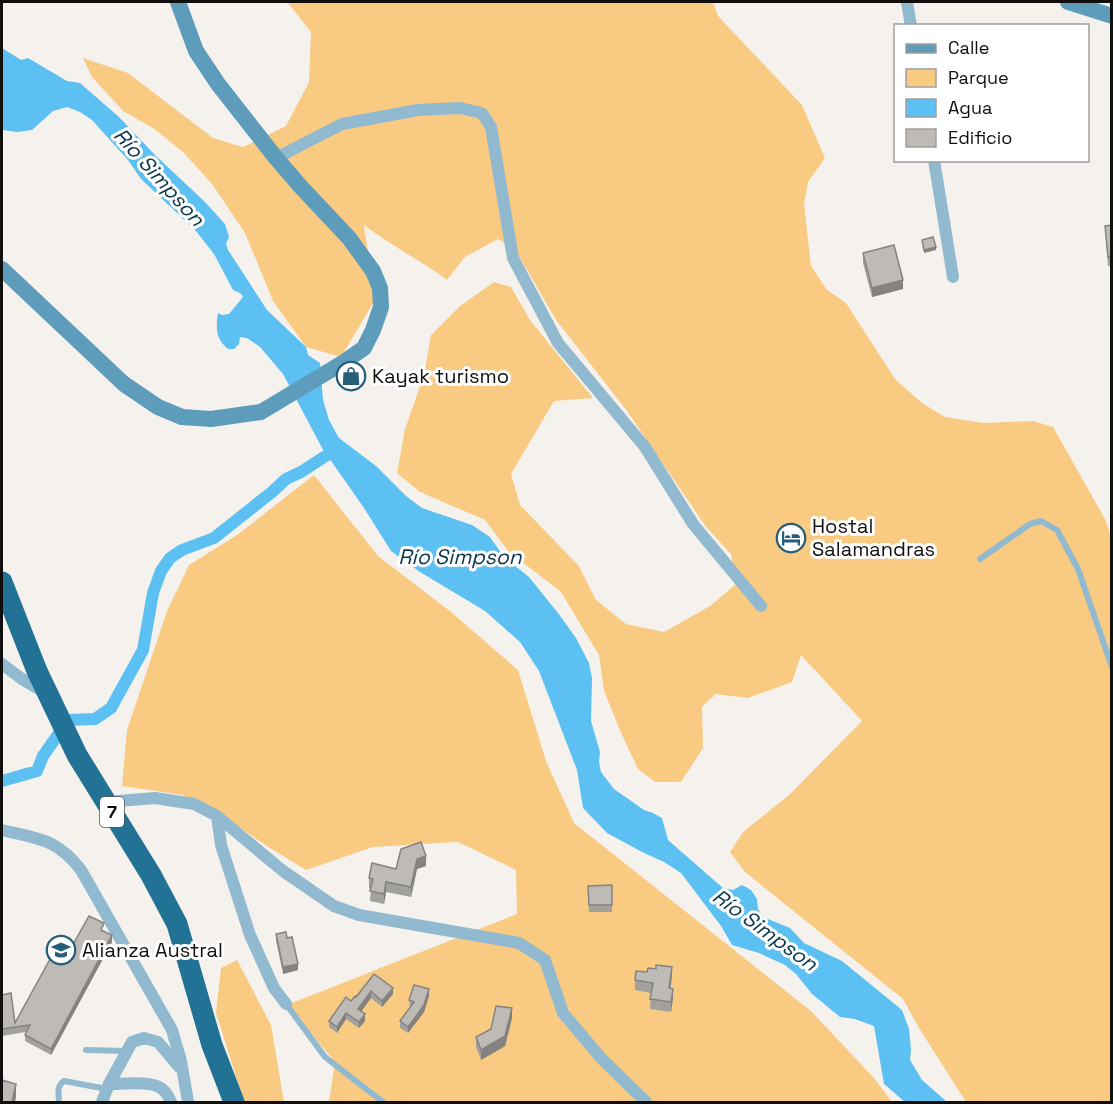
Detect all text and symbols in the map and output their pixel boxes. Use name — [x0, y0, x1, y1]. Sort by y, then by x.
legend — [894, 24, 1089, 162]
text: Calle — [948, 36, 989, 59]
text: Parque — [948, 66, 1009, 89]
text: Agua — [948, 96, 992, 119]
water label: Río Simpson — [108, 122, 211, 232]
text: Edificio — [948, 126, 1012, 149]
shop icon: Kayak turismo — [335, 360, 367, 392]
place label: Kayak turismo — [372, 363, 509, 389]
place label: Hostal Salamandras — [812, 513, 935, 562]
hotel icon: Hostal Salamandras — [775, 522, 807, 554]
water label: Río Simpson — [398, 543, 523, 570]
road number: 7 — [100, 797, 124, 827]
water label: Río Simpson — [707, 882, 824, 977]
school or university icon: Alianza Austral — [45, 934, 77, 966]
place label: Alianza Austral — [82, 937, 223, 963]

